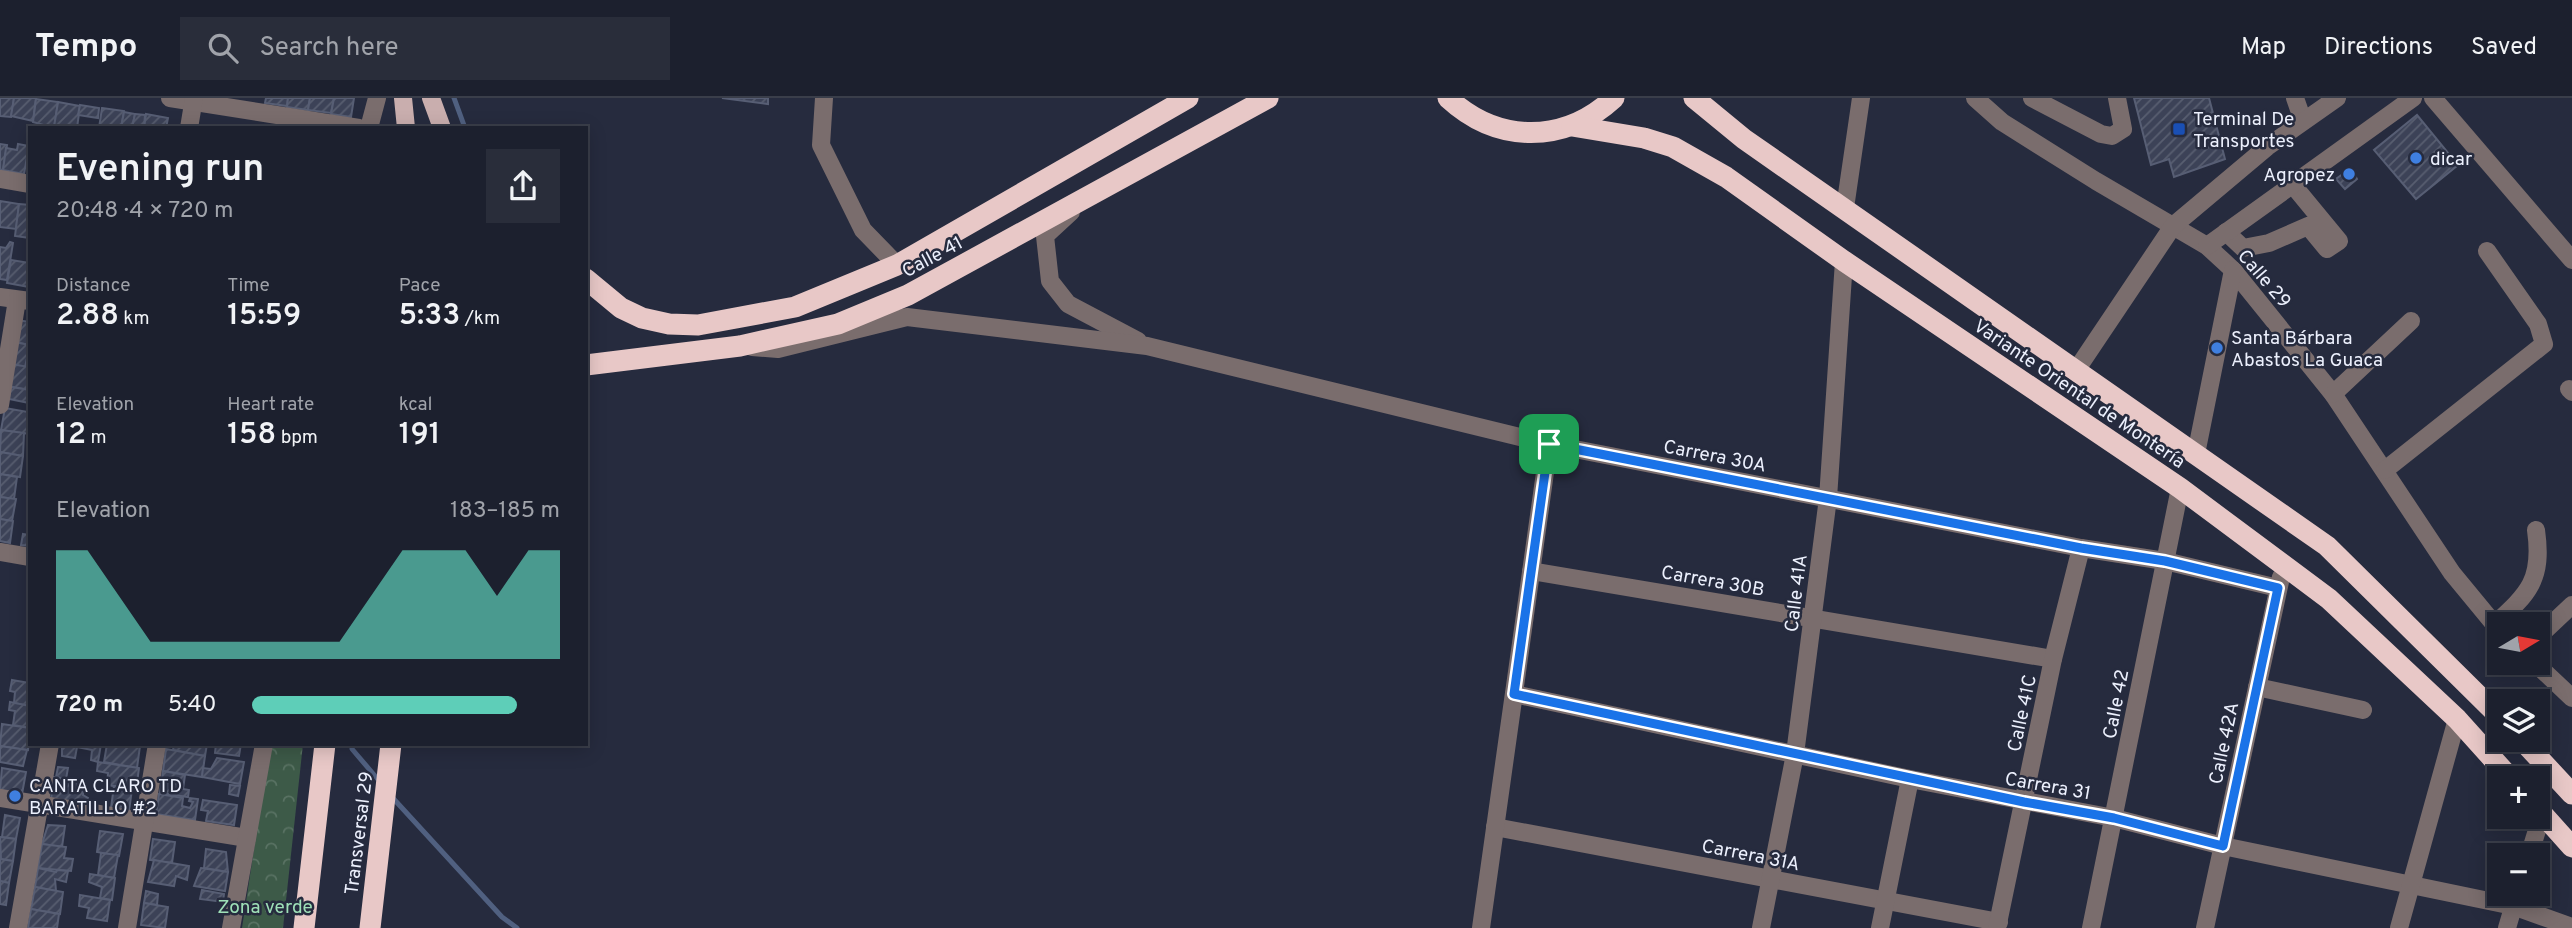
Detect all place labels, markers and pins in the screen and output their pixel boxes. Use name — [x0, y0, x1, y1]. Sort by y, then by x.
place label: Terminal De Transportes — [2193, 108, 2294, 154]
marker: Terminal De Transportes — [2171, 121, 2187, 137]
place label: dicar — [2430, 148, 2473, 172]
marker: dicar — [2408, 150, 2424, 166]
place label: Agropez — [2263, 164, 2335, 188]
marker: Agropez — [2341, 166, 2357, 182]
place label: Santa Bárbara Abastos La Guaca — [2231, 327, 2383, 373]
marker: Santa Bárbara Abastos La Guaca — [2209, 340, 2225, 356]
pin — [1519, 414, 1579, 474]
place label: CANTA CLARO TD BARATILLO #2 — [29, 775, 182, 821]
marker: CANTA CLARO TD BARATILLO #2 — [7, 788, 23, 804]

